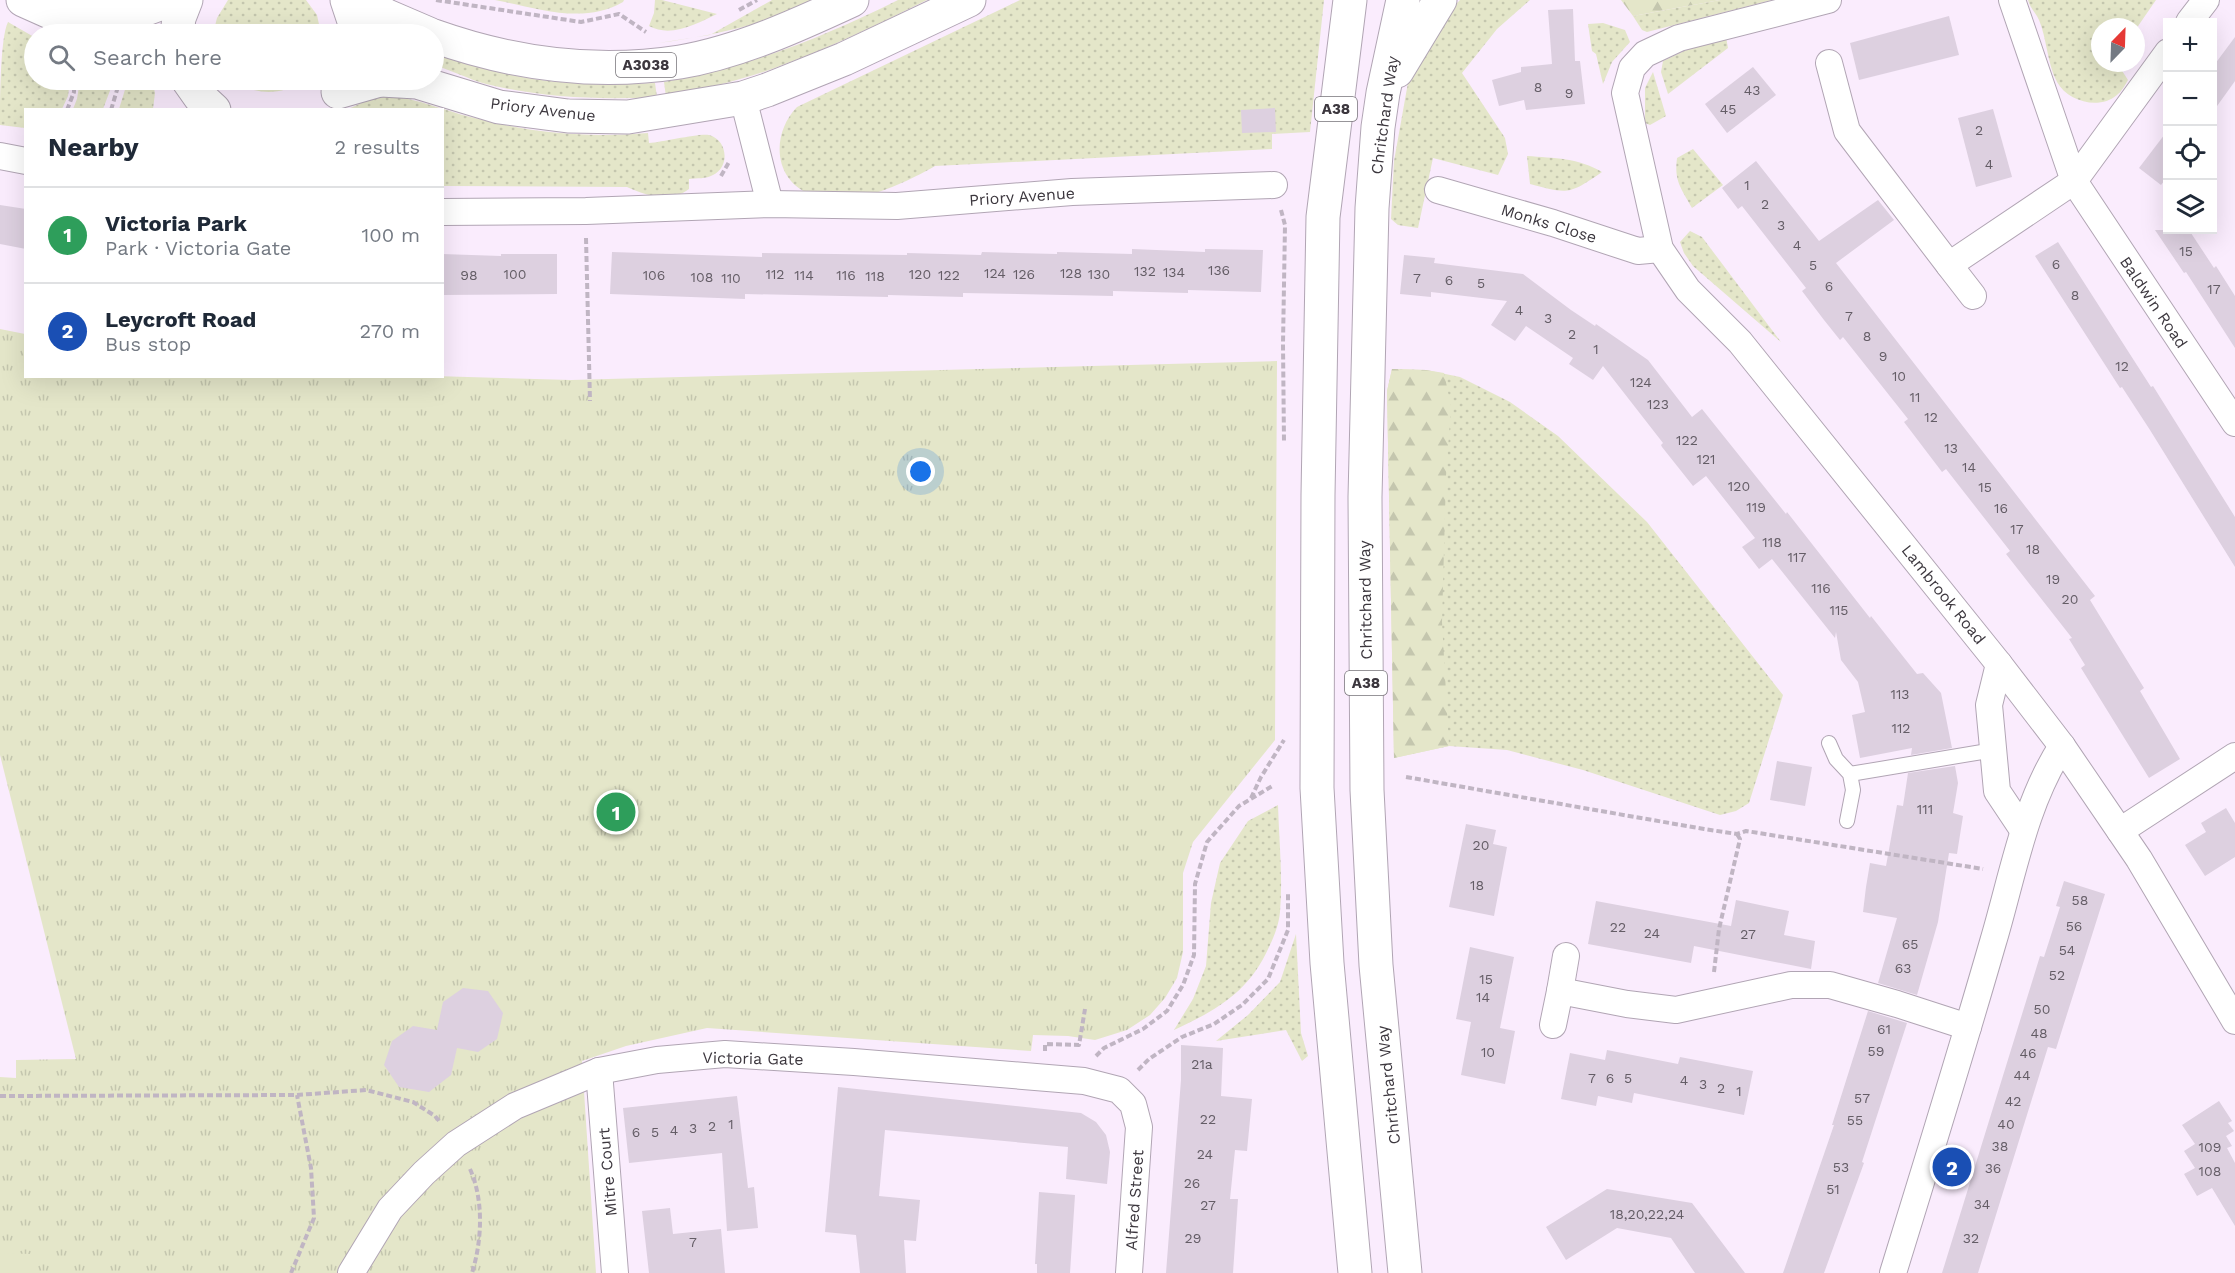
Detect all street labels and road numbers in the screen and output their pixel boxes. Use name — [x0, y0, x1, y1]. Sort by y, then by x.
road number: A3038 — [616, 53, 676, 77]
street label: Chritchard Way — [1367, 54, 1402, 175]
street label: Priory Avenue — [489, 94, 597, 125]
road number: A38 — [1315, 97, 1357, 121]
street label: Priory Avenue — [969, 183, 1076, 210]
street label: Monks Close — [1499, 200, 1599, 247]
street label: Baldwin Road — [2116, 253, 2191, 352]
street label: Chritchard Way — [1355, 539, 1376, 660]
street label: Lambrook Road — [1898, 541, 1990, 648]
road number: A38 — [1345, 671, 1387, 695]
street label: Chritchard Way — [1373, 1024, 1404, 1145]
street label: Victoria Gate — [702, 1048, 804, 1069]
street label: Mitre Court — [594, 1127, 621, 1217]
street label: Alfred Street — [1122, 1149, 1148, 1251]

